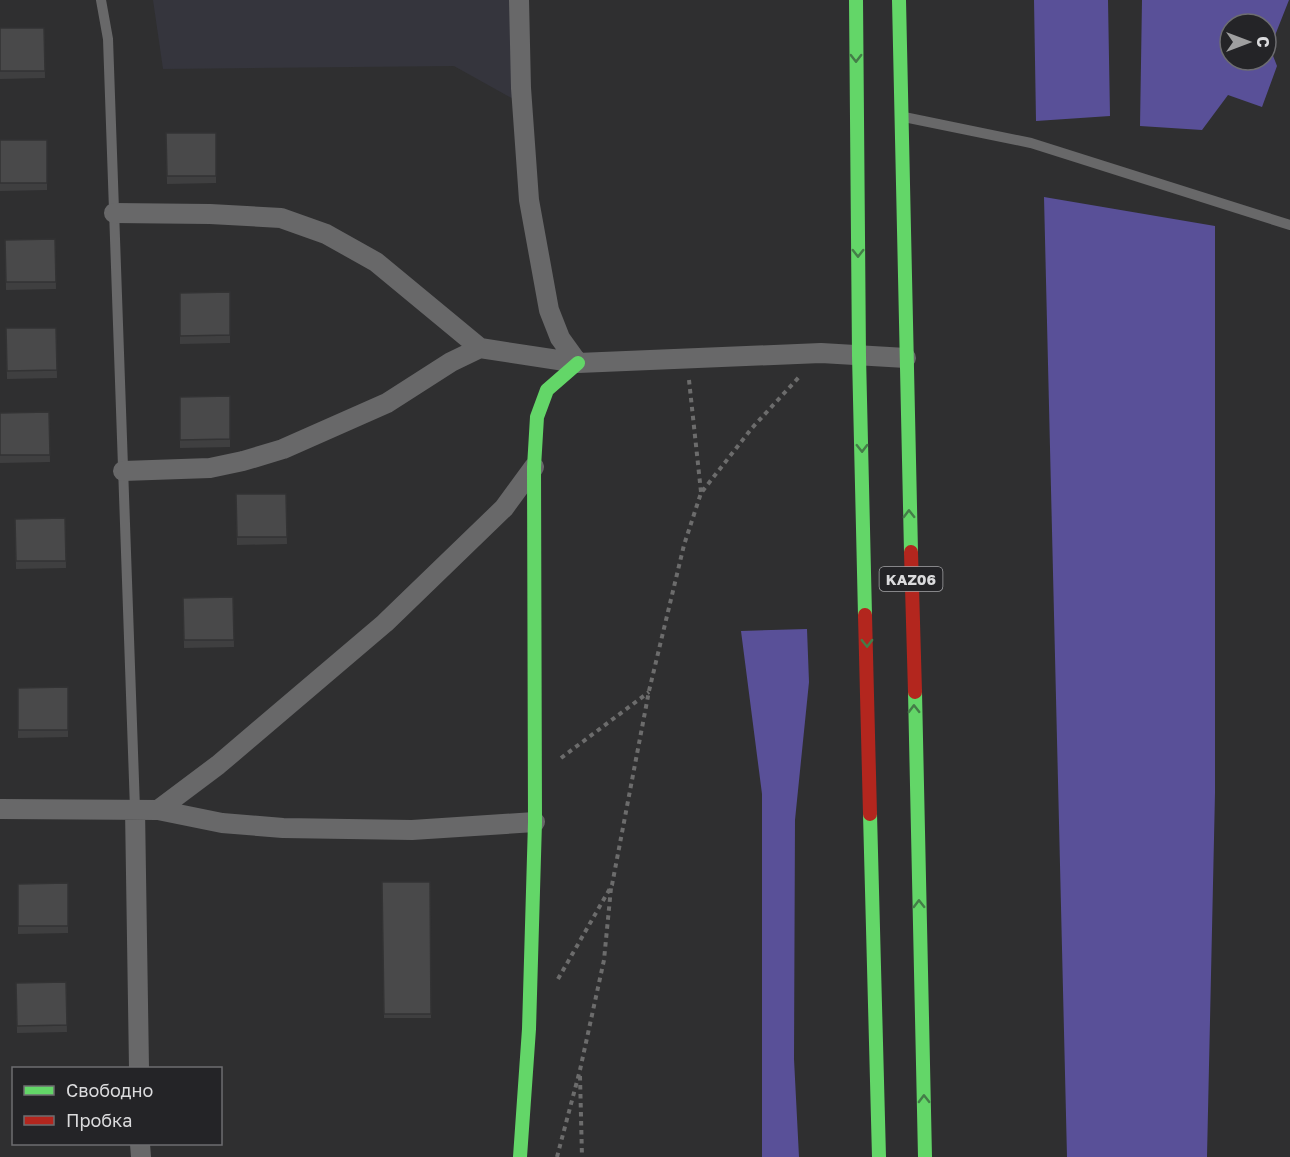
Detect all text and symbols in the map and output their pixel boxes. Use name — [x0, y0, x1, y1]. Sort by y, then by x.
north arrow — [1218, 12, 1278, 72]
text: С — [1253, 36, 1273, 48]
one-way arrow — [850, 54, 862, 63]
one-way arrow — [852, 249, 864, 258]
one-way arrow — [856, 444, 868, 453]
one-way arrow — [903, 509, 916, 518]
road number: KАZ06 — [880, 567, 942, 591]
one-way arrow — [860, 639, 873, 648]
one-way arrow — [908, 704, 920, 713]
one-way arrow — [913, 899, 925, 908]
legend — [12, 1067, 222, 1145]
text: Свободно — [66, 1079, 153, 1101]
one-way arrow — [917, 1094, 930, 1103]
text: Пробка — [66, 1109, 132, 1131]

